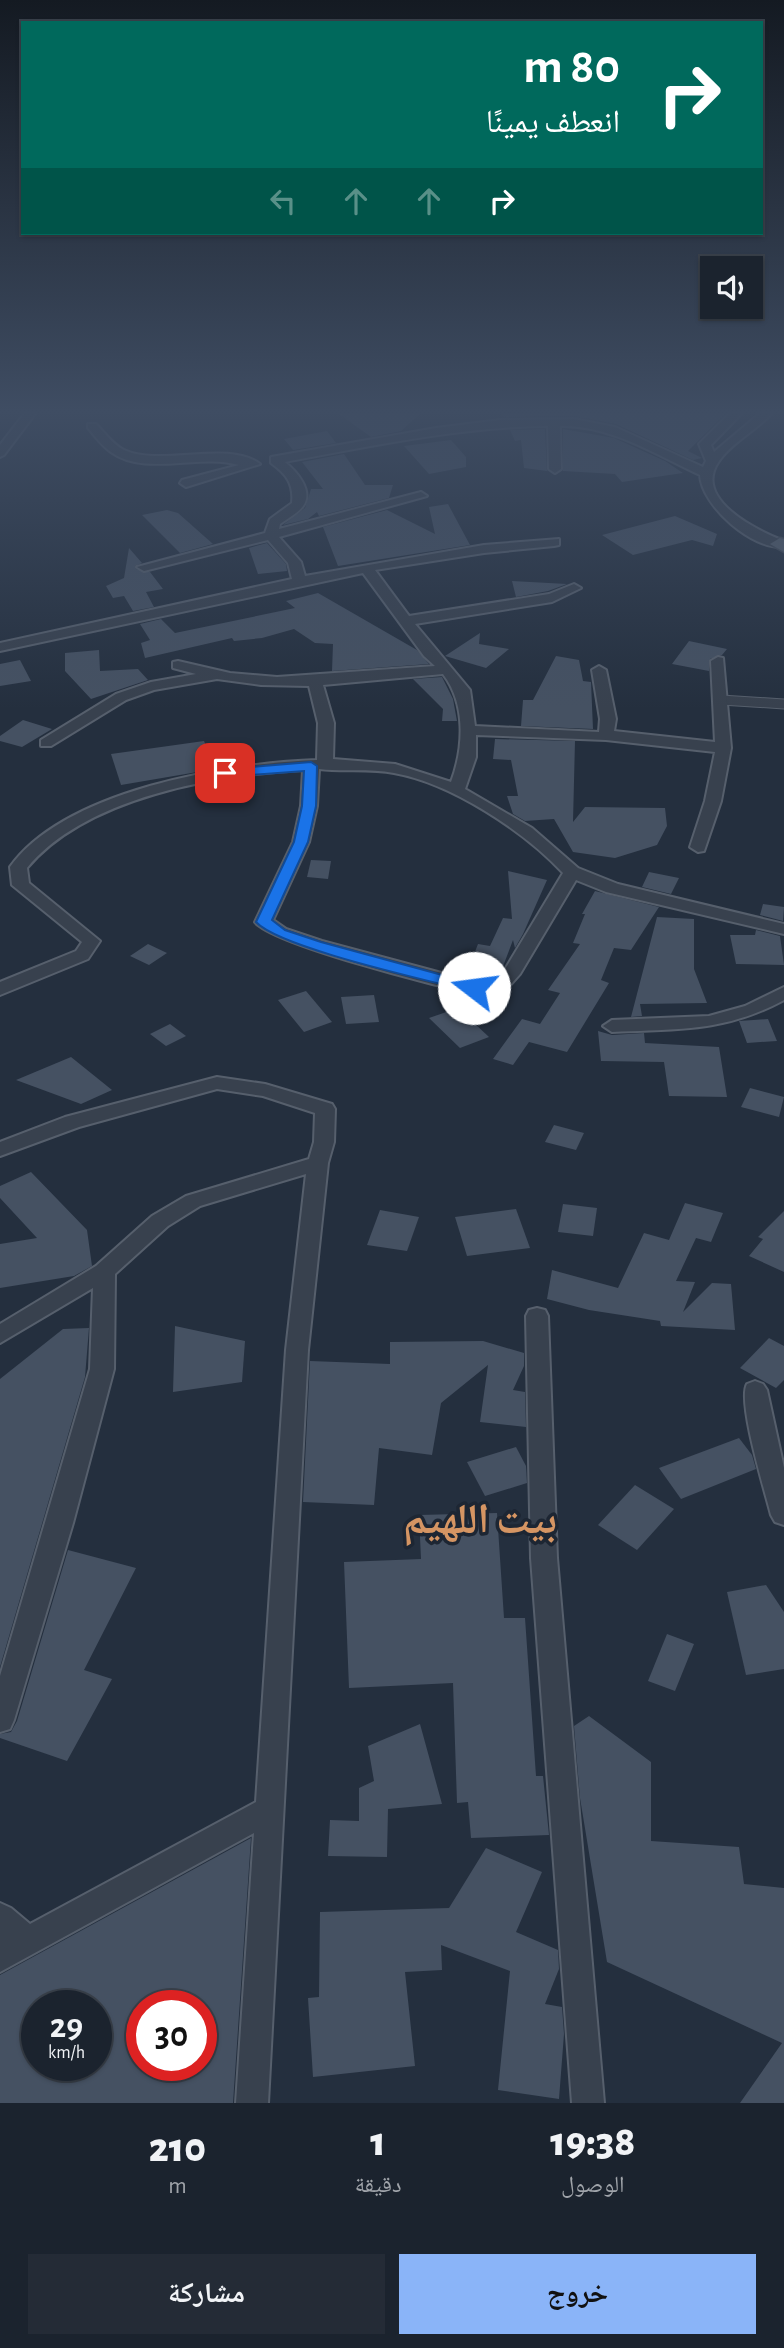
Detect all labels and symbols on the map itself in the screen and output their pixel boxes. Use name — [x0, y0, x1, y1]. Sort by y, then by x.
pin — [195, 743, 255, 803]
position arrow — [437, 951, 511, 1025]
district label: بيت اللهيم — [403, 1499, 557, 1546]
speed limit sign: 30 — [126, 1990, 217, 2081]

